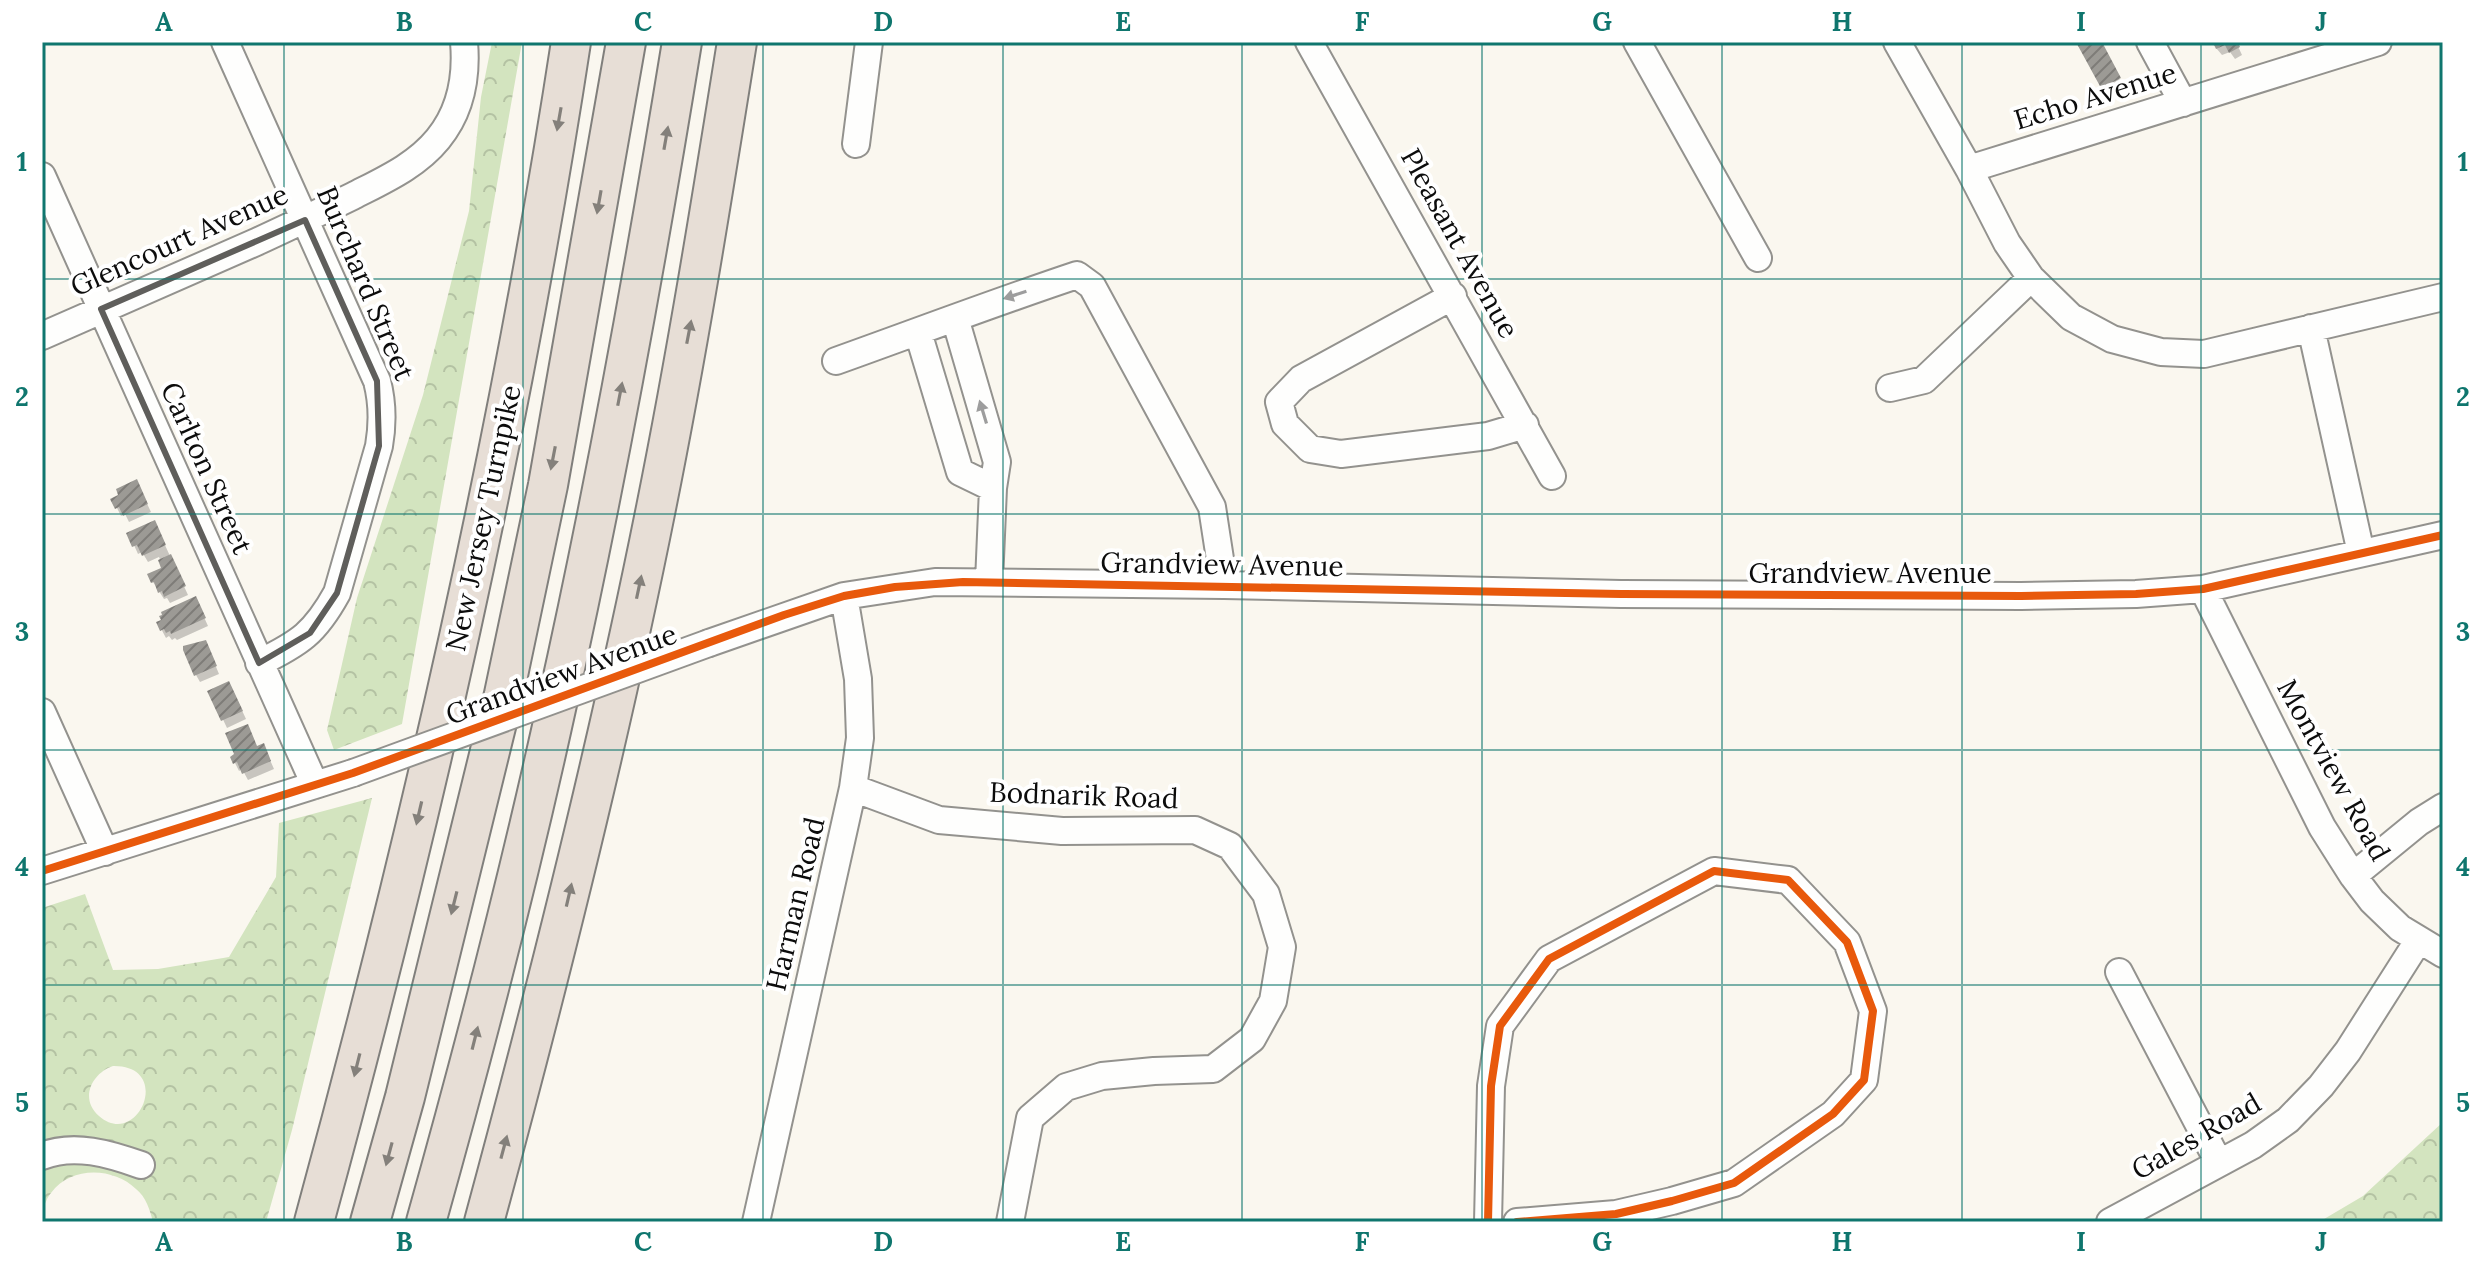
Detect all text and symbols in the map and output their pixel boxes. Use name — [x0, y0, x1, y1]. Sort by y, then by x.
text: A — [155, 5, 173, 38]
text: B — [395, 5, 413, 38]
text: C — [634, 5, 652, 38]
text: D — [873, 5, 893, 38]
text: E — [1115, 5, 1131, 38]
text: F — [1355, 5, 1370, 38]
text: G — [1592, 5, 1612, 38]
text: H — [1832, 5, 1852, 38]
text: I — [2076, 5, 2086, 38]
text: J — [2315, 5, 2327, 38]
street label: Echo Avenue — [2009, 54, 2181, 138]
one-way arrow — [552, 107, 564, 132]
one-way arrow — [660, 125, 672, 150]
street label: Pleasant Avenue — [1393, 142, 1527, 344]
text: 1 — [17, 145, 27, 178]
text: 1 — [2458, 145, 2468, 178]
street label: Glencourt Avenue — [65, 176, 293, 304]
street label: Burchard Street — [309, 181, 423, 386]
one-way arrow — [593, 190, 605, 215]
one-way arrow — [1003, 290, 1027, 302]
one-way arrow — [683, 319, 695, 344]
street label: Carlton Street — [153, 376, 261, 560]
text: 2 — [15, 380, 29, 413]
text: 2 — [2456, 380, 2470, 413]
one-way arrow — [614, 381, 626, 406]
street label: New Jersey Turnpike — [437, 382, 529, 654]
one-way arrow — [976, 400, 989, 424]
one-way arrow — [546, 445, 558, 470]
street label: Grandview Avenue — [1100, 544, 1344, 584]
street label: Grandview Avenue — [1748, 555, 1992, 591]
one-way arrow — [633, 574, 646, 599]
text: 3 — [15, 615, 29, 648]
street label: Grandview Avenue — [441, 615, 681, 733]
text: 3 — [2456, 615, 2470, 648]
street label: Montview Road — [2269, 673, 2399, 867]
street label: Bodnarik Road — [989, 774, 1179, 816]
one-way arrow — [412, 800, 425, 825]
street label: Harman Road — [758, 814, 832, 994]
text: 4 — [15, 850, 29, 883]
text: 4 — [2456, 850, 2470, 883]
one-way arrow — [563, 882, 576, 907]
one-way arrow — [447, 890, 459, 915]
one-way arrow — [470, 1026, 482, 1051]
one-way arrow — [350, 1053, 362, 1078]
street label: Gales Road — [2125, 1084, 2267, 1188]
text: 5 — [15, 1086, 29, 1119]
text: 5 — [2456, 1086, 2470, 1119]
one-way arrow — [498, 1134, 511, 1158]
one-way arrow — [382, 1143, 395, 1167]
text: A — [155, 1225, 173, 1258]
text: B — [395, 1225, 413, 1258]
text: C — [634, 1225, 652, 1258]
text: D — [873, 1225, 893, 1258]
text: E — [1115, 1225, 1131, 1258]
text: F — [1355, 1225, 1370, 1258]
text: G — [1592, 1225, 1612, 1258]
text: H — [1832, 1225, 1852, 1258]
text: I — [2076, 1225, 2086, 1258]
text: J — [2315, 1225, 2327, 1258]

